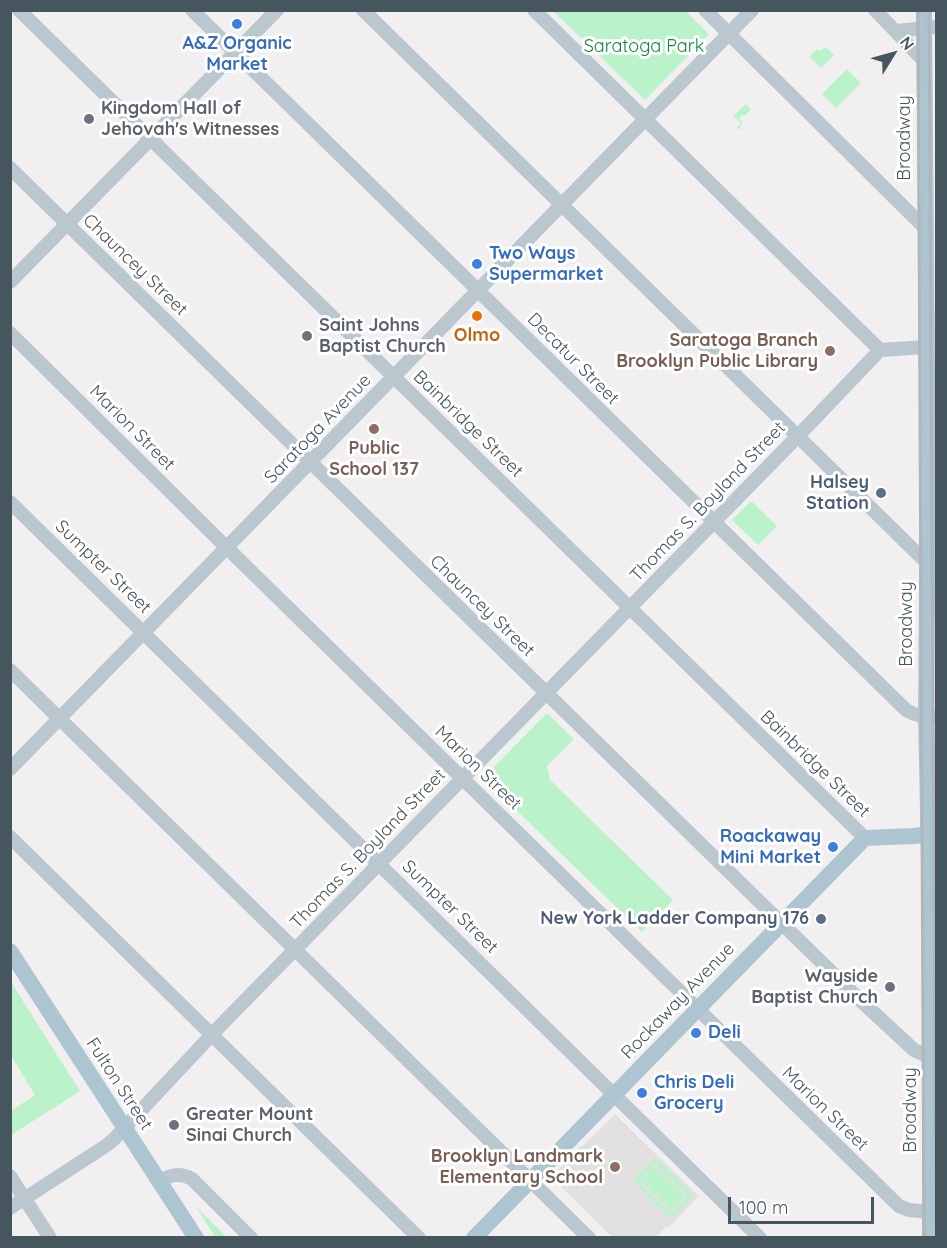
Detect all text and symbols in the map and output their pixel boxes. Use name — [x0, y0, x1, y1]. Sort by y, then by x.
marker: A&Z Organic Market — [230, 17, 244, 31]
north arrow — [863, 24, 923, 84]
text: N — [896, 32, 919, 54]
place label: A&Z Organic Market — [182, 33, 292, 76]
park label: Saratoga Park — [584, 36, 704, 58]
street label: Broadway — [894, 95, 916, 181]
place label: Kingdom Hall of Jehovah's Witnesses — [101, 98, 279, 140]
marker: Kingdom Hall of Jehovah's Witnesses — [82, 112, 96, 126]
street label: Chauncey Street — [78, 210, 192, 320]
place label: Two Ways Supermarket — [489, 243, 604, 286]
marker: Two Ways Supermarket — [470, 257, 484, 271]
marker: Olmo — [470, 309, 484, 323]
street label: Decatur Street — [523, 309, 623, 409]
place label: Saint Johns Baptist Church — [319, 315, 446, 358]
place label: Olmo — [454, 325, 500, 347]
marker: Saint Johns Baptist Church — [300, 329, 314, 343]
place label: Saratoga Branch Brooklyn Public Library — [616, 330, 818, 372]
marker: Saratoga Branch Brooklyn Public Library — [823, 344, 837, 358]
street label: Bainbridge Street — [408, 366, 528, 482]
street label: Saratoga Avenue — [260, 370, 376, 488]
street label: Marion Street — [85, 381, 179, 475]
street label: Thomas S. Boyland Street — [626, 417, 790, 587]
marker: Public School 137 — [367, 422, 381, 436]
place label: Public School 137 — [329, 438, 419, 480]
place label: Halsey Station — [806, 472, 869, 514]
marker: Halsey Station — [874, 486, 888, 500]
street label: Sumpter Street — [51, 516, 155, 618]
street label: Chauncey Street — [425, 551, 539, 661]
street label: Broadway — [896, 581, 918, 667]
street label: Bainbridge Street — [755, 706, 875, 822]
street label: Marion Street — [430, 721, 526, 815]
street label: Thomas S. Boyland Street — [286, 764, 450, 934]
place label: Roackaway Mini Market — [720, 826, 821, 868]
marker: Roackaway Mini Market — [826, 840, 840, 854]
street label: Sumpter Street — [398, 856, 502, 958]
place label: New York Ladder Company 176 — [540, 908, 809, 930]
marker: New York Ladder Company 176 — [814, 912, 828, 926]
street label: Rockaway Avenue — [617, 938, 739, 1064]
place label: Wayside Baptist Church — [751, 966, 878, 1008]
marker: Wayside Baptist Church — [883, 980, 897, 994]
place label: Deli — [708, 1022, 741, 1044]
marker: Deli — [689, 1026, 703, 1040]
street label: Fulton Street — [81, 1034, 157, 1134]
street label: Marion Street — [777, 1062, 873, 1156]
street label: Broadway — [900, 1067, 922, 1153]
place label: Chris Deli Grocery — [654, 1072, 734, 1114]
marker: Chris Deli Grocery — [635, 1086, 649, 1100]
place label: Greater Mount Sinai Church — [186, 1104, 313, 1146]
marker: Greater Mount Sinai Church — [167, 1118, 181, 1132]
place label: Brooklyn Landmark Elementary School — [431, 1146, 603, 1188]
marker: Brooklyn Landmark Elementary School — [608, 1160, 622, 1174]
scale bar — [731, 1185, 876, 1223]
text: 100 m — [739, 1196, 788, 1219]

